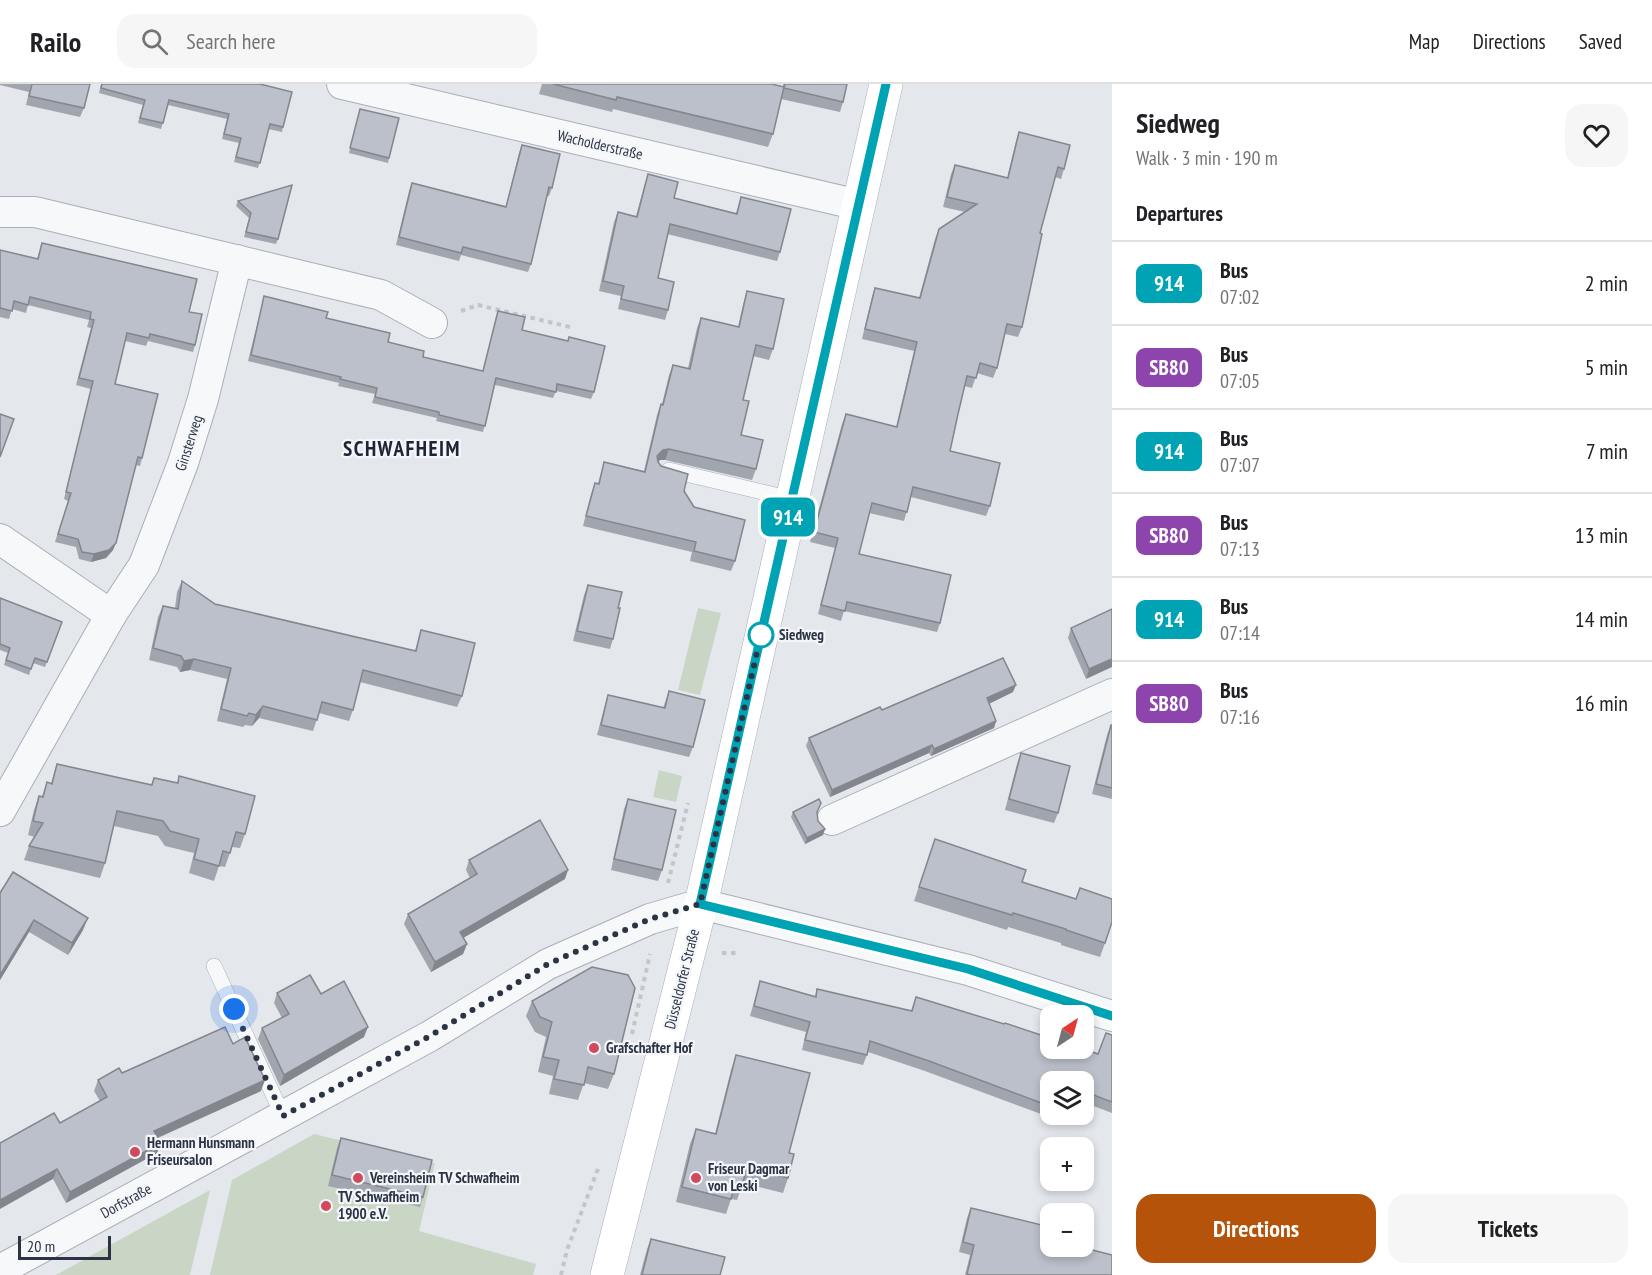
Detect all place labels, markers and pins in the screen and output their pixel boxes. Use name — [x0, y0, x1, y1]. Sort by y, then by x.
marker: Siedweg — [748, 622, 774, 648]
place label: Siedweg — [779, 625, 824, 644]
place label: Grafschafter Hof — [606, 1038, 693, 1057]
marker: Grafschafter Hof — [587, 1041, 601, 1055]
place label: Hermann Hunsmann Friseursalon — [147, 1133, 255, 1169]
marker: Hermann Hunsmann Friseursalon — [128, 1145, 142, 1159]
place label: Friseur Dagmar von Leski — [707, 1159, 790, 1195]
place label: Vereinsheim TV Schwafheim — [369, 1168, 519, 1187]
marker: Vereinsheim TV Schwafheim — [351, 1171, 365, 1185]
marker: Friseur Dagmar von Leski — [689, 1171, 703, 1185]
place label: TV Schwafheim 1900 e.V. — [338, 1187, 419, 1223]
marker: TV Schwafheim 1900 e.V. — [319, 1199, 333, 1213]

